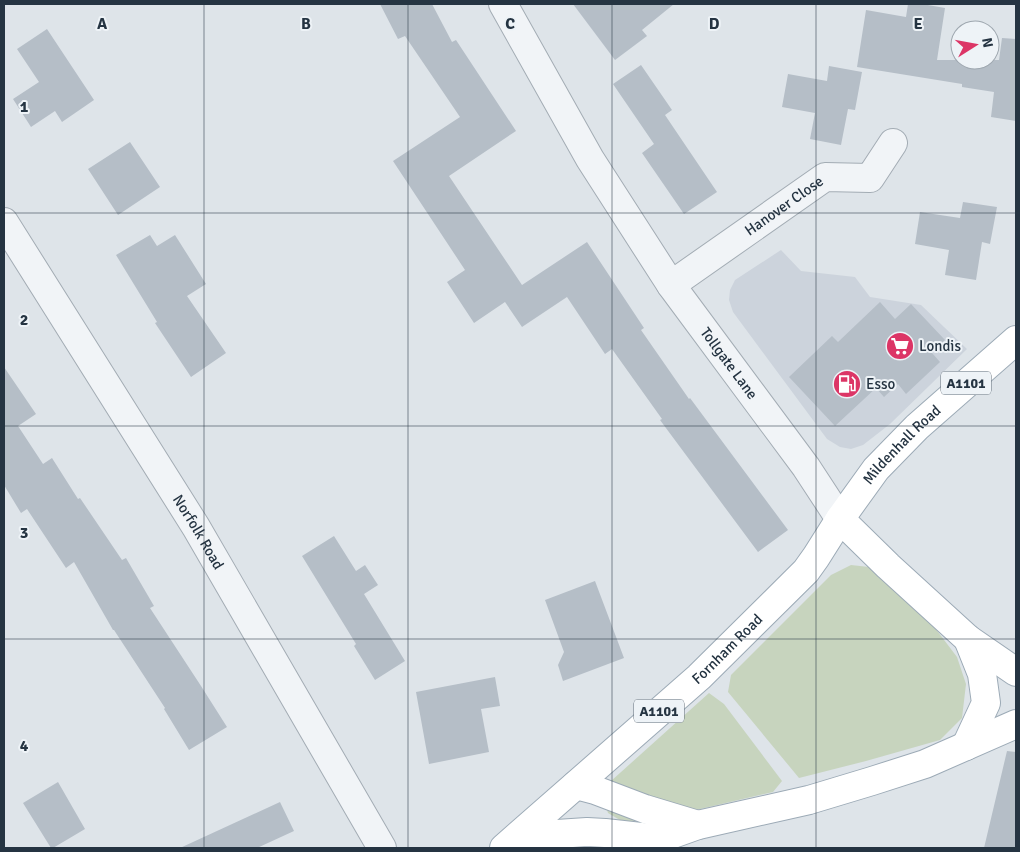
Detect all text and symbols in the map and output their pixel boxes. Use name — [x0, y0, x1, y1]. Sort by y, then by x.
text: A — [97, 14, 108, 34]
text: B — [301, 14, 311, 34]
text: C — [505, 14, 515, 34]
text: D — [709, 14, 720, 34]
text: E — [913, 14, 923, 34]
north arrow — [950, 20, 1000, 70]
text: N — [978, 36, 997, 49]
text: 1 — [20, 97, 29, 117]
street label: Hanover Close — [741, 172, 827, 239]
text: 2 — [20, 310, 28, 330]
street label: Tollgate Lane — [697, 324, 762, 403]
supermarket icon: Londis — [885, 331, 915, 361]
place label: Londis — [919, 337, 961, 355]
fuel station icon: Esso — [832, 369, 862, 399]
road number: A1101 — [941, 372, 991, 394]
place label: Esso — [866, 375, 896, 393]
street label: Mildenhall Road — [859, 401, 944, 488]
street label: Norfolk Road — [169, 491, 228, 573]
text: 3 — [20, 523, 28, 543]
street label: Fornham Road — [688, 610, 766, 688]
road number: A1101 — [634, 699, 684, 722]
text: 4 — [20, 736, 29, 756]

